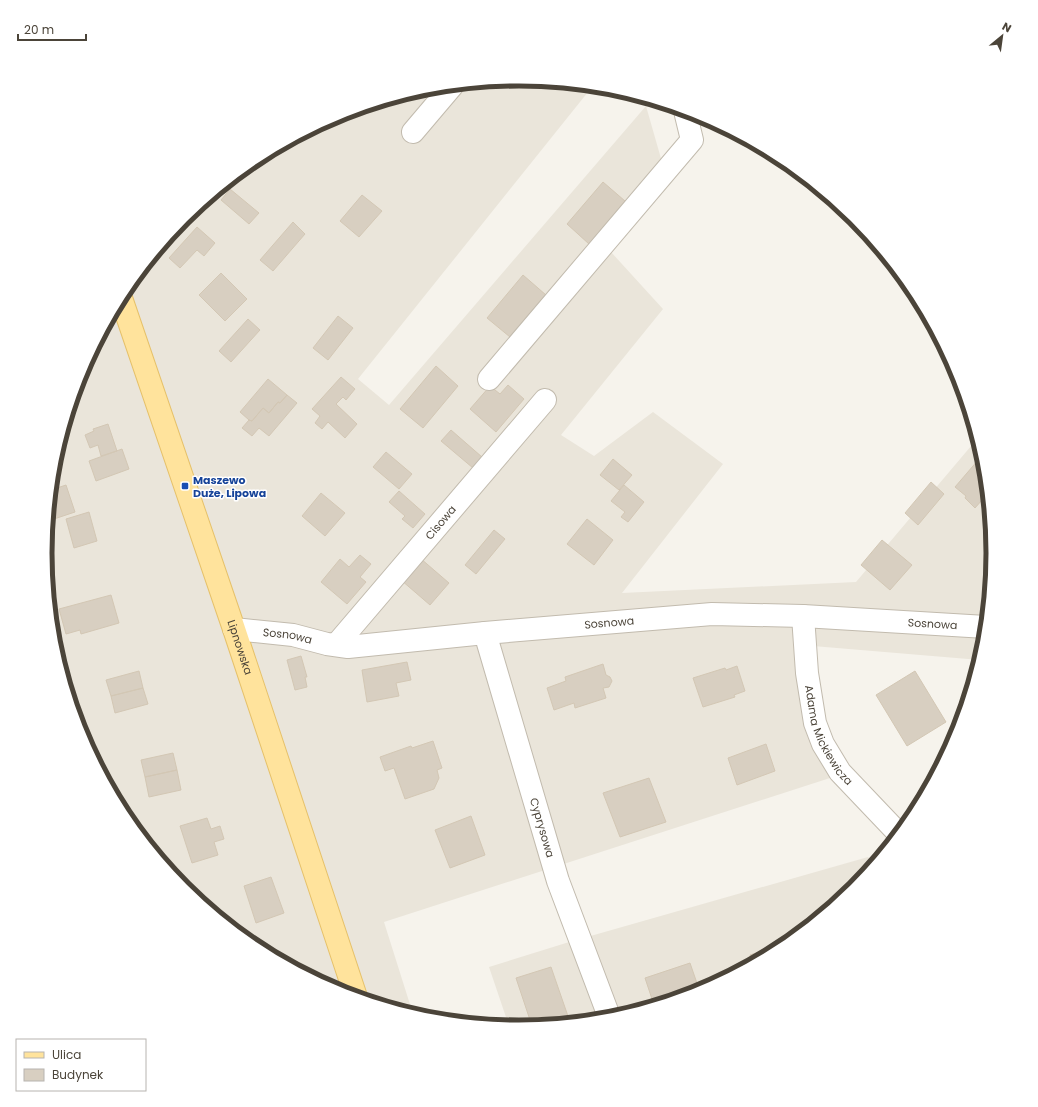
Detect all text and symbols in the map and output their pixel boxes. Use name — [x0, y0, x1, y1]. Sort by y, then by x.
scale bar — [18, 16, 86, 42]
north arrow — [982, 16, 1022, 56]
text: N — [999, 18, 1014, 36]
text: 20 m — [24, 21, 54, 38]
place label: Maszewo Duże, Lipowa — [193, 472, 266, 501]
marker: Maszewo Duże, Lipowa — [180, 481, 190, 491]
street label: Cisowa — [421, 502, 460, 543]
street label: Sosnowa — [584, 613, 635, 633]
street label: Sosnowa — [907, 614, 958, 633]
street label: Lipnowska — [223, 618, 257, 677]
street label: Sosnowa — [262, 624, 314, 648]
street label: Adama Mickiewicza — [801, 684, 856, 789]
street label: Cyprysowa — [526, 796, 559, 860]
legend — [16, 1039, 146, 1091]
text: Ulica — [52, 1046, 81, 1063]
text: Budynek — [52, 1066, 104, 1083]

